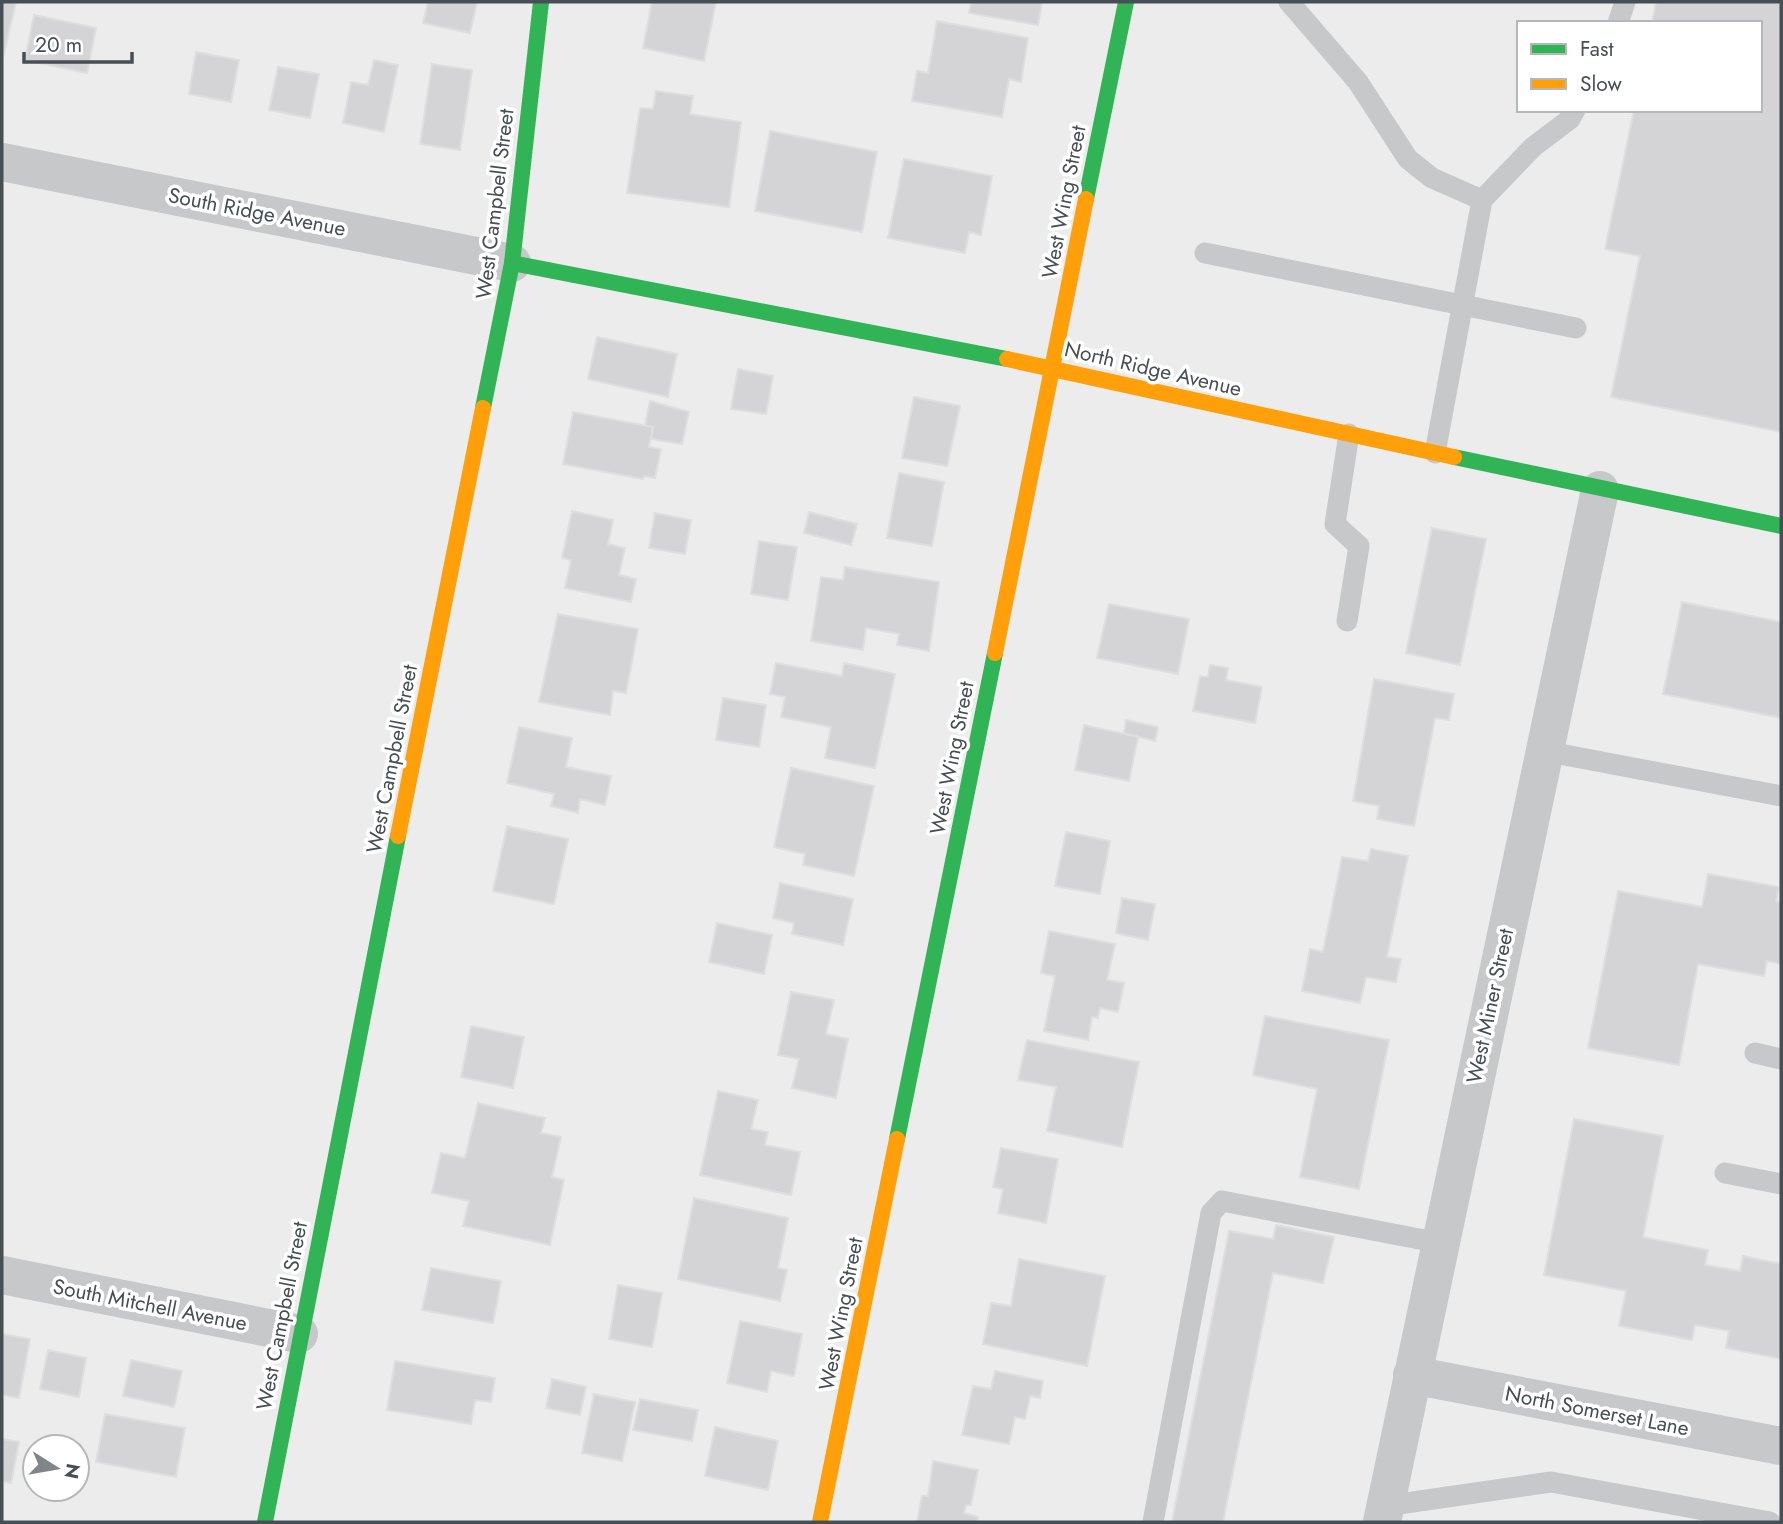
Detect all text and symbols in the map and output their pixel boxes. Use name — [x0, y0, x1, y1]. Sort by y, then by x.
scale bar — [24, 21, 133, 65]
legend — [1517, 21, 1762, 112]
text: 20 m — [35, 30, 82, 60]
text: Fast — [1580, 34, 1613, 64]
text: Slow — [1580, 69, 1622, 99]
street label: West Campbell Street — [468, 107, 522, 301]
street label: West Wing Street — [1034, 123, 1094, 281]
street label: South Ridge Avenue — [166, 180, 348, 244]
street label: North Ridge Avenue — [1061, 334, 1245, 404]
street label: West Campbell Street — [359, 662, 425, 856]
street label: West Wing Street — [922, 679, 982, 837]
street label: West Miner Street — [1459, 926, 1521, 1086]
street label: West Campbell Street — [249, 1219, 315, 1413]
street label: West Wing Street — [811, 1235, 871, 1393]
street label: South Mitchell Avenue — [50, 1271, 250, 1339]
street label: North Somerset Lane — [1503, 1378, 1692, 1444]
north arrow — [21, 1433, 91, 1503]
text: N — [58, 1461, 87, 1481]

